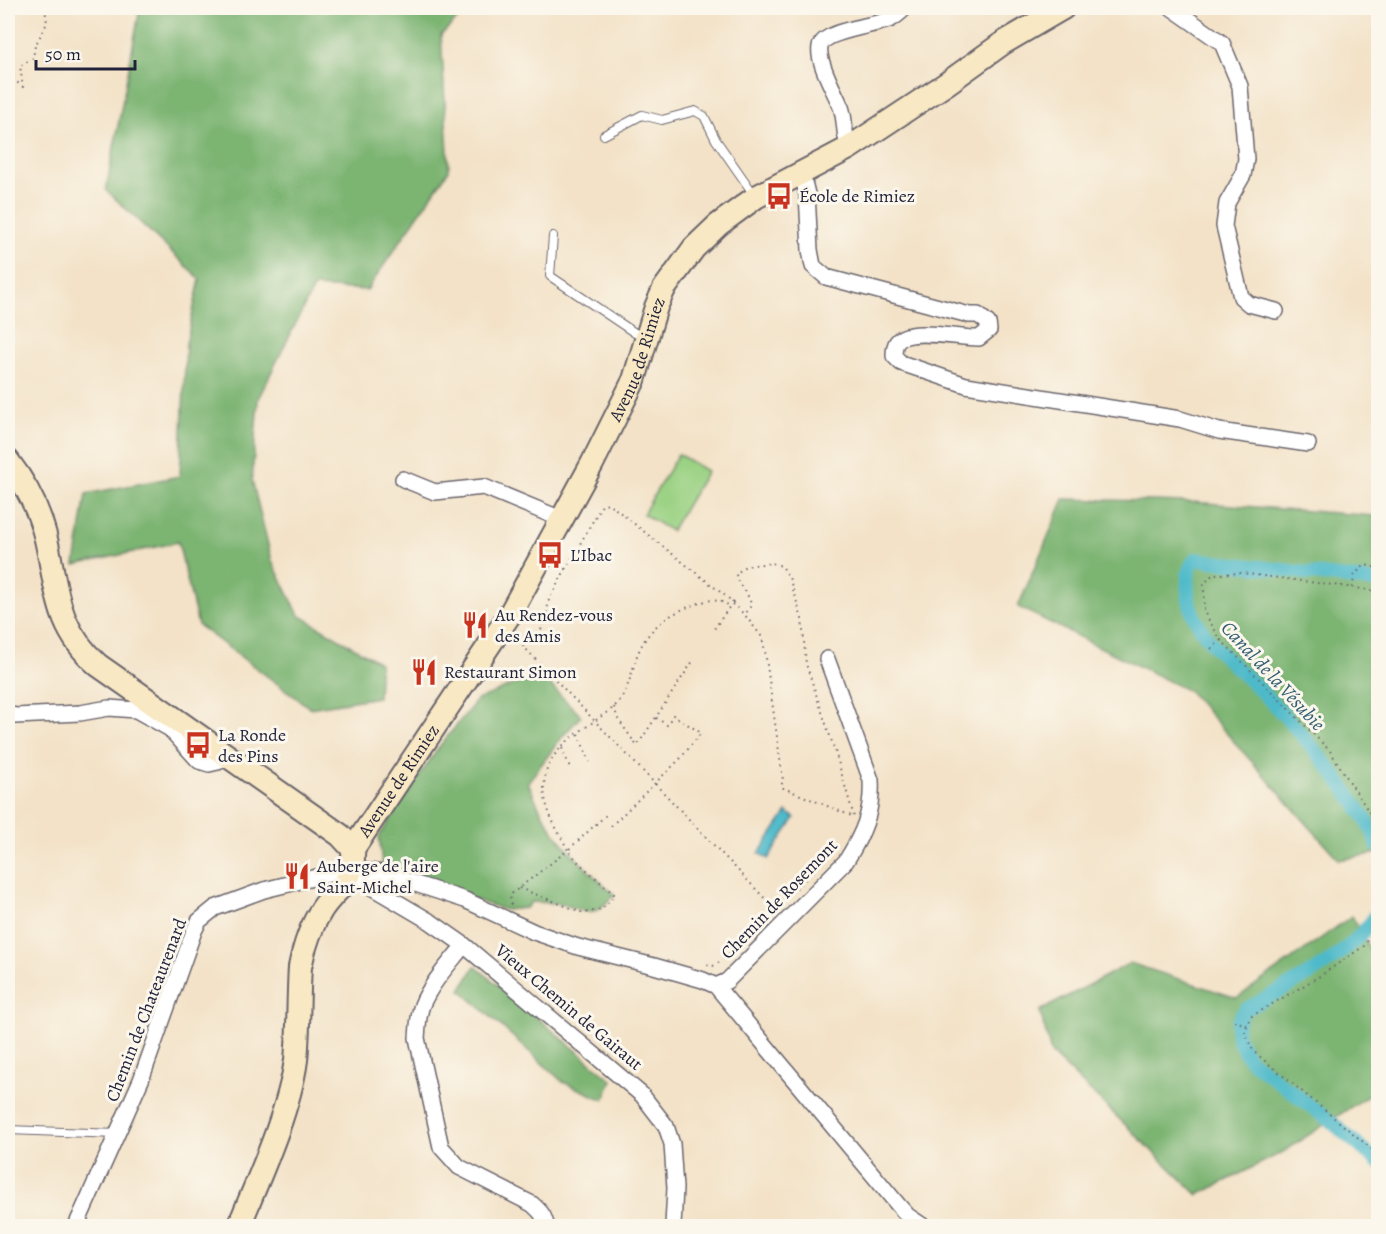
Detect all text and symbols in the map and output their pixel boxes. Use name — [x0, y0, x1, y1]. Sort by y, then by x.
scale bar — [36, 33, 135, 71]
text: 50 m — [45, 42, 81, 66]
bus stop icon: École de Rimiez — [764, 181, 794, 211]
place label: École de Rimiez — [799, 184, 915, 208]
street label: Avenue de Rimiez — [603, 293, 671, 426]
bus stop icon: L'Ibac — [535, 540, 565, 570]
place label: L'Ibac — [570, 543, 612, 567]
place label: Au Rendez-vous des Amis — [494, 603, 613, 648]
restaurant icon: Au Rendez-vous des Amis — [460, 610, 490, 640]
water label: Canal de la Vésubie — [1215, 615, 1331, 737]
restaurant icon: Restaurant Simon — [409, 657, 439, 687]
place label: Restaurant Simon — [444, 660, 577, 684]
street label: Avenue de Rimiez — [352, 720, 445, 843]
place label: La Ronde des Pins — [218, 723, 286, 768]
bus stop icon: La Ronde des Pins — [183, 730, 213, 760]
street label: Chemin de Rosemont — [715, 834, 843, 964]
place label: Auberge de l'aire Saint-Michel — [316, 854, 439, 899]
restaurant icon: Auberge de l'aire Saint-Michel — [282, 861, 312, 891]
street label: Chemin de Chateaurenard — [100, 915, 192, 1105]
street label: Vieux Chemin de Gairaut — [490, 938, 648, 1076]

